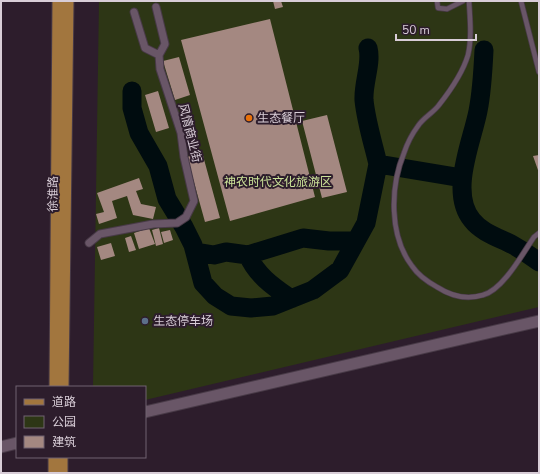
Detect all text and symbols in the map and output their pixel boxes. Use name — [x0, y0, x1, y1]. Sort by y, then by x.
scale bar — [396, 16, 476, 42]
text: 50 m — [402, 22, 430, 38]
street label: 风情商业街 — [175, 102, 205, 164]
place label: 生态餐厅 — [257, 110, 305, 126]
marker: 生态餐厅 — [244, 113, 254, 123]
park label: 神农时代文化旅游区 — [224, 174, 332, 190]
street label: 徐淮路 — [45, 176, 61, 212]
place label: 生态停车场 — [153, 313, 213, 329]
marker: 生态停车场 — [140, 316, 150, 326]
legend — [16, 386, 146, 458]
text: 道路 — [52, 394, 76, 410]
text: 公园 — [52, 414, 76, 430]
text: 建筑 — [52, 434, 76, 450]

